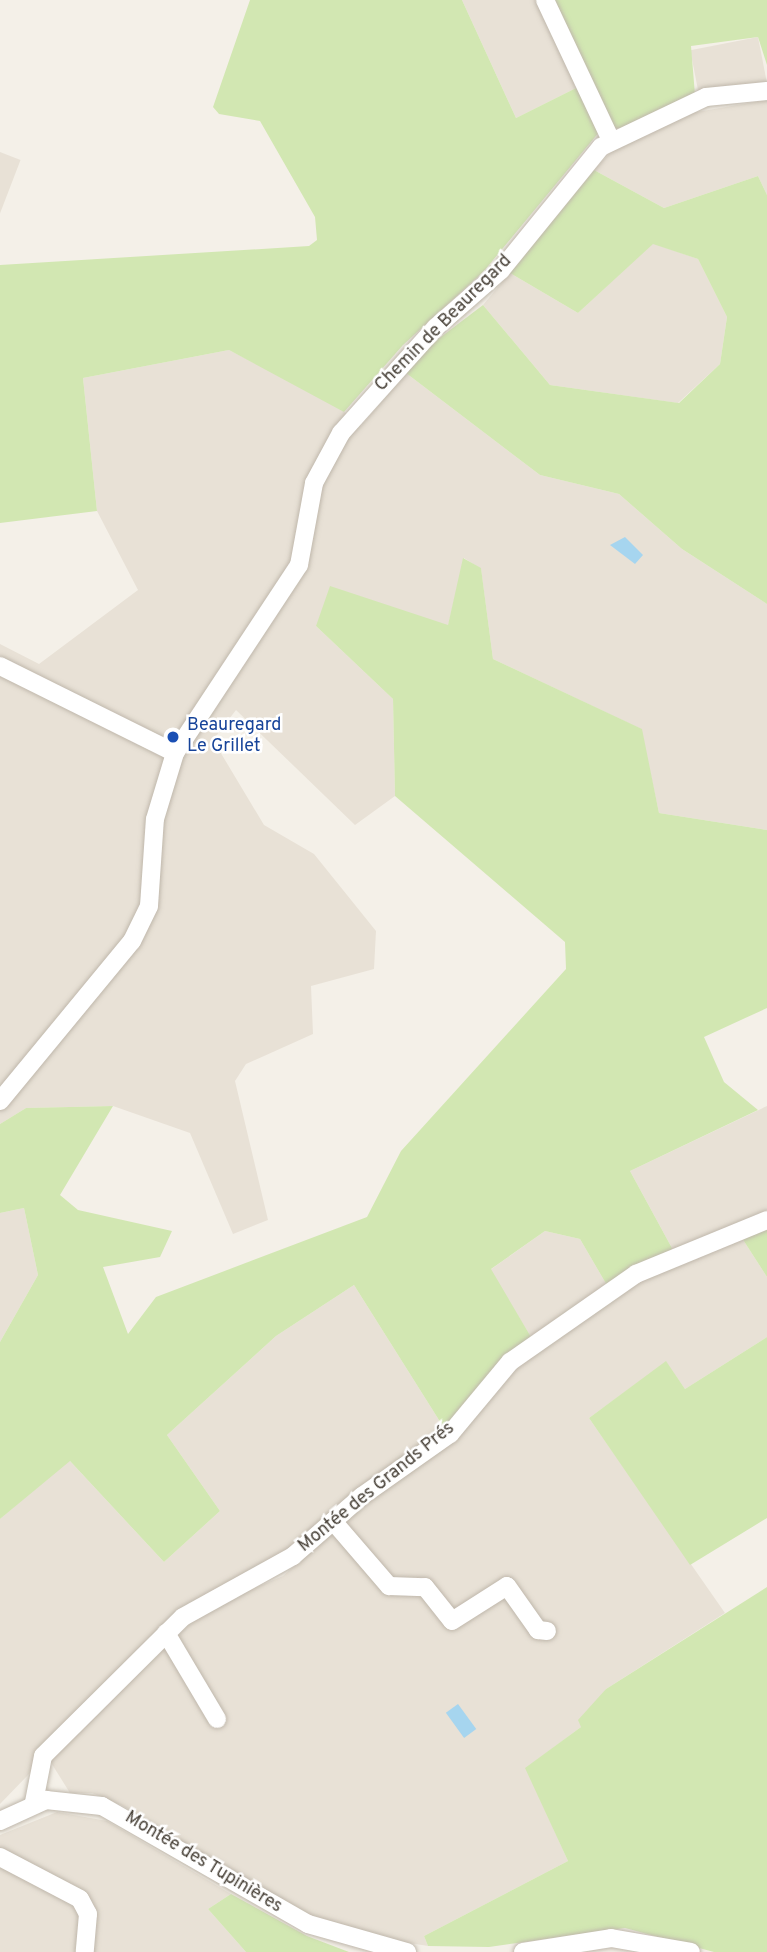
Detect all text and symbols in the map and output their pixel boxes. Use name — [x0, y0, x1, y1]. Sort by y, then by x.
street label: Chemin de Beauregard — [371, 251, 517, 397]
place label: Beauregard Le Grillet — [187, 716, 281, 758]
marker: Beauregard Le Grillet — [165, 729, 181, 745]
street label: Montée des Grands Prés — [295, 1418, 459, 1558]
street label: Montée des Tupinières — [120, 1807, 286, 1919]

